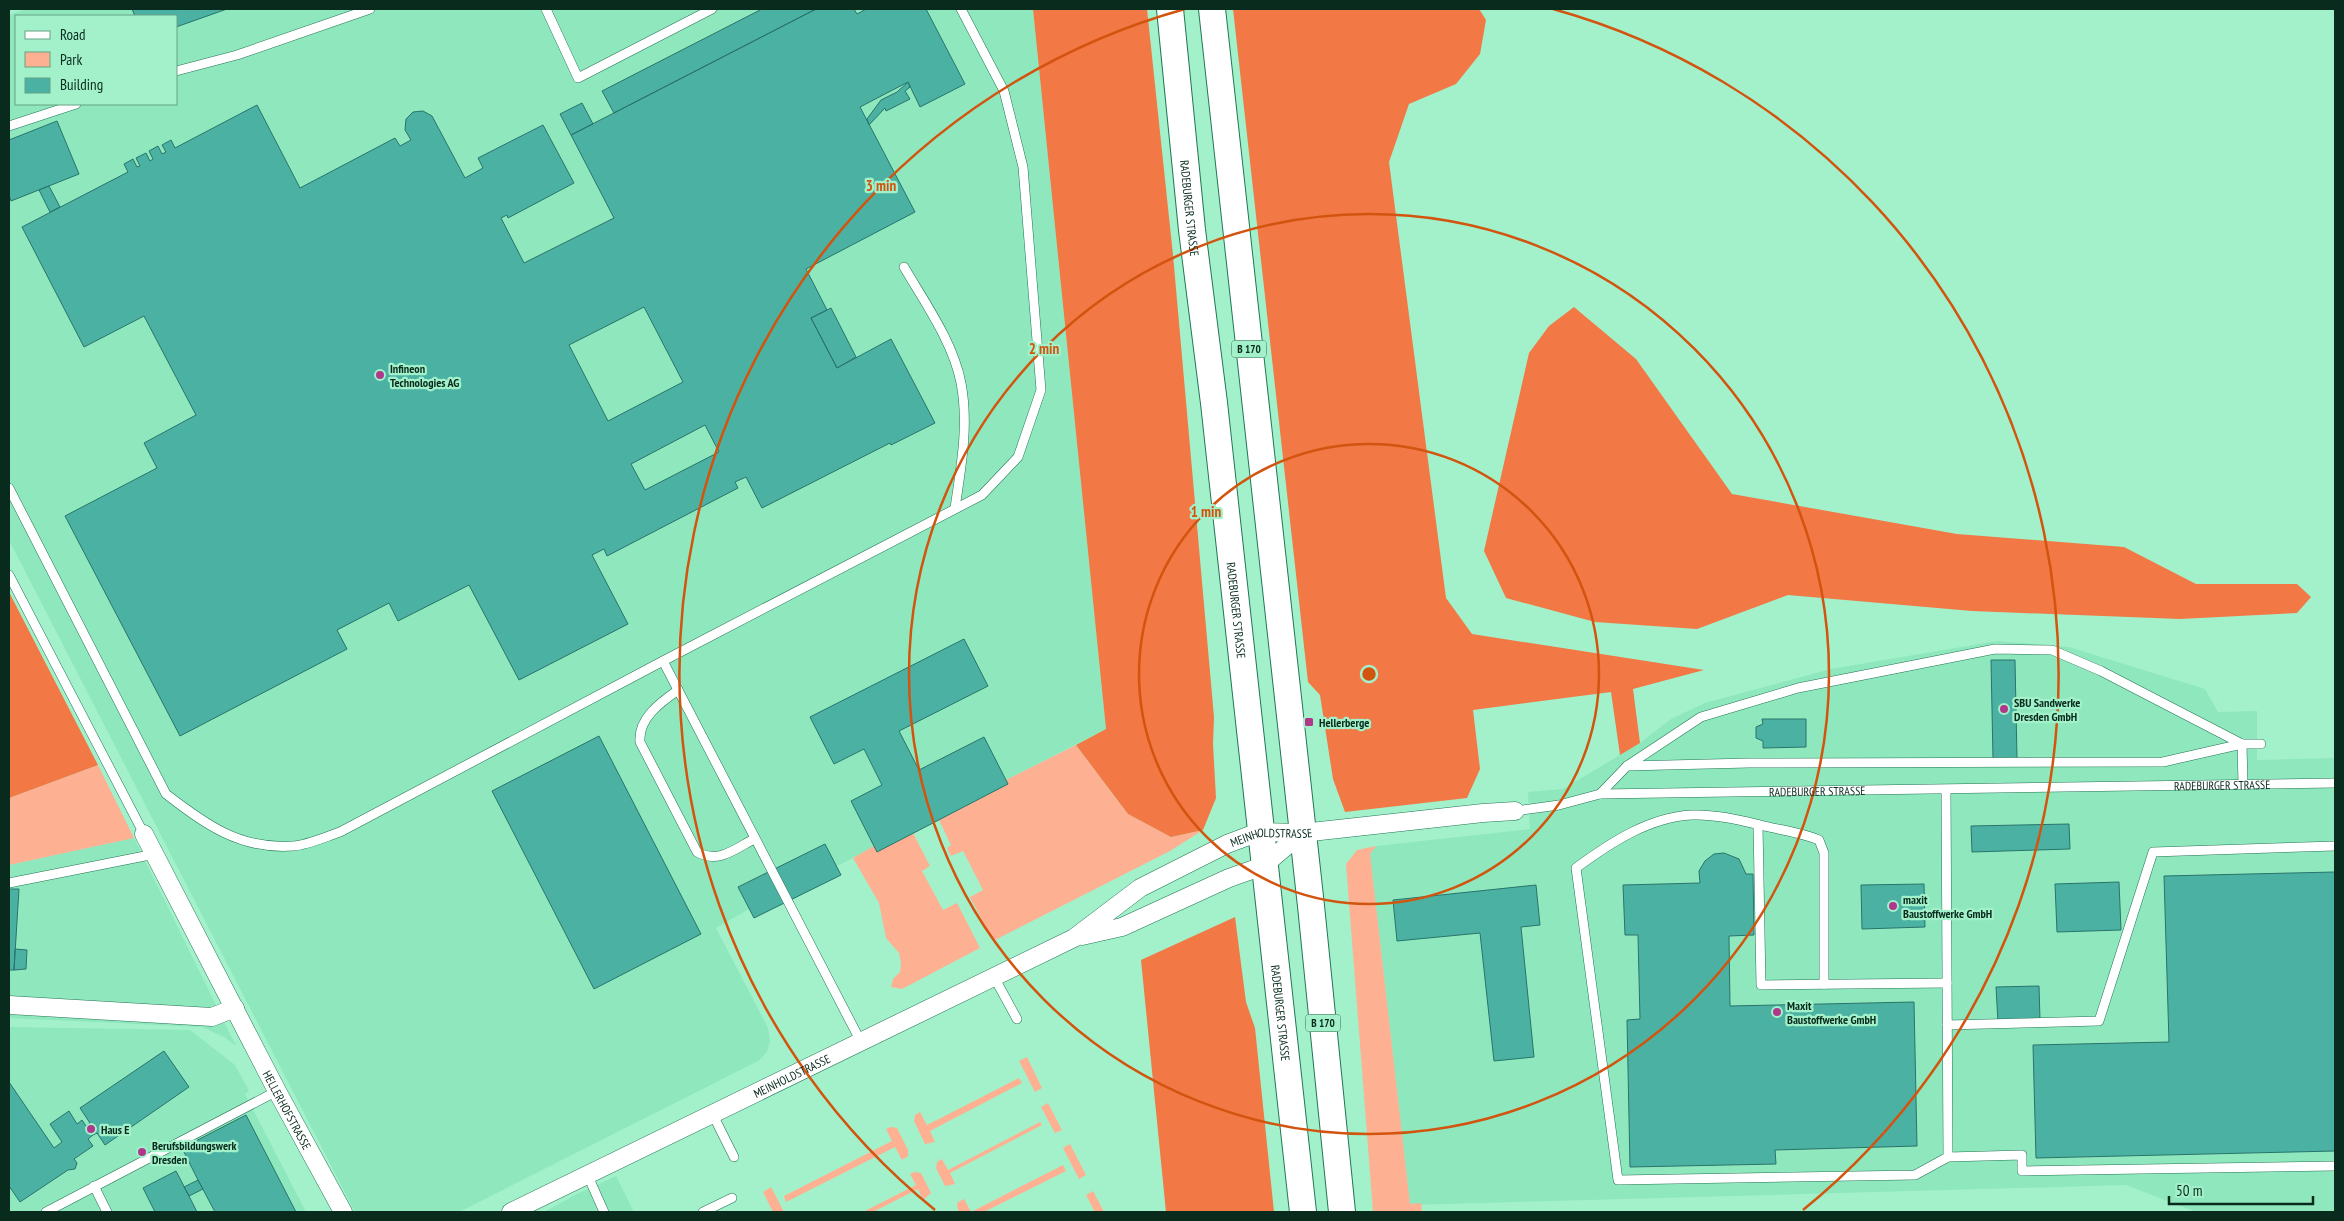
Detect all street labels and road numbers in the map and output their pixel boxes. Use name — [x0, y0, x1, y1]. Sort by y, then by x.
street label: RADEBURGER STRASSE — [1178, 159, 1203, 257]
road number: B 170 — [1232, 340, 1266, 358]
street label: RADEBURGER STRASSE — [1224, 561, 1250, 659]
street label: RADEBURGER STRASSE — [2174, 776, 2270, 793]
street label: RADEBURGER STRASSE — [1769, 783, 1865, 799]
street label: MEINHOLDSTRASSE — [1228, 824, 1313, 850]
street label: RADEBURGER STRASSE — [1268, 964, 1294, 1062]
road number: B 170 — [1306, 1014, 1340, 1032]
street label: MEINHOLDSTRASSE — [751, 1050, 832, 1100]
street label: HELLERHOFSTRASSE — [260, 1068, 315, 1152]

